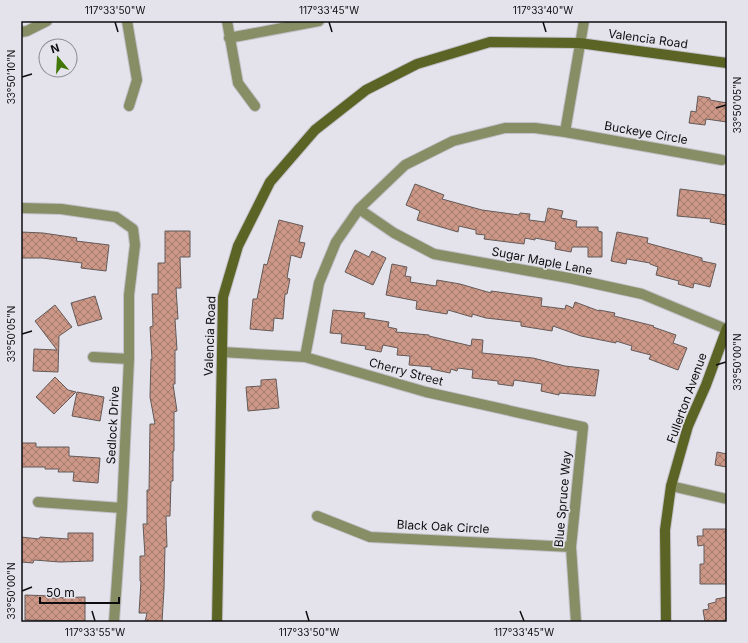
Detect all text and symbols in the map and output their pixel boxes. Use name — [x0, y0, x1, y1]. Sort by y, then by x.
text: 117°33'50"W — [85, 4, 145, 16]
text: 117°33'45"W — [299, 4, 359, 16]
text: 117°33'40"W — [513, 4, 573, 16]
street label: Valencia Road — [607, 25, 689, 52]
north arrow — [38, 38, 78, 78]
text: N — [49, 41, 61, 56]
text: 33°50'10"N — [5, 50, 17, 104]
text: 33°50'05"N — [731, 77, 743, 133]
street label: Buckeye Circle — [603, 118, 689, 147]
street label: Sugar Maple Lane — [490, 243, 594, 278]
street label: Valencia Road — [201, 296, 218, 376]
text: 33°50'05"N — [5, 306, 17, 362]
text: 33°50'00"N — [731, 334, 743, 390]
street label: Fullerton Avenue — [663, 351, 710, 445]
street label: Cherry Street — [367, 354, 445, 389]
street label: Sedlock Drive — [103, 385, 122, 465]
street label: Blue Spruce Way — [551, 450, 574, 548]
street label: Black Oak Circle — [396, 517, 490, 536]
text: 33°50'00"N — [5, 563, 17, 619]
scale bar — [40, 579, 119, 605]
text: 50 m — [46, 585, 75, 600]
text: 117°33'55"W — [65, 626, 125, 638]
text: 117°33'50"W — [279, 626, 339, 638]
text: 117°33'45"W — [494, 626, 554, 638]

